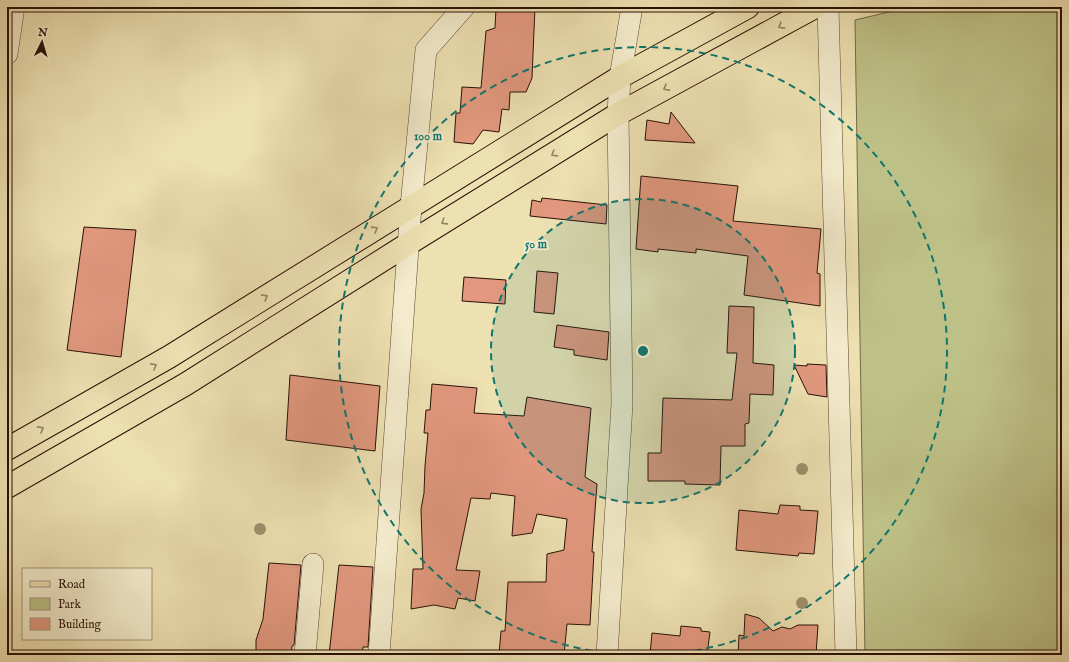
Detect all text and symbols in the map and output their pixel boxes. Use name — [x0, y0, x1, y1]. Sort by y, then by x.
one-way arrow — [777, 21, 785, 29]
north arrow — [22, 22, 62, 62]
text: N — [36, 26, 49, 40]
one-way arrow — [663, 84, 671, 91]
text: 100 m — [414, 129, 443, 144]
one-way arrow — [551, 149, 558, 156]
one-way arrow — [441, 217, 448, 224]
one-way arrow — [371, 226, 378, 233]
text: 50 m — [525, 237, 548, 252]
one-way arrow — [261, 295, 268, 302]
centre of rings — [636, 344, 650, 358]
one-way arrow — [150, 363, 157, 370]
one-way arrow — [37, 427, 44, 434]
legend — [22, 568, 152, 640]
text: Road — [58, 577, 86, 592]
text: Park — [58, 597, 81, 612]
text: Building — [58, 617, 102, 632]

